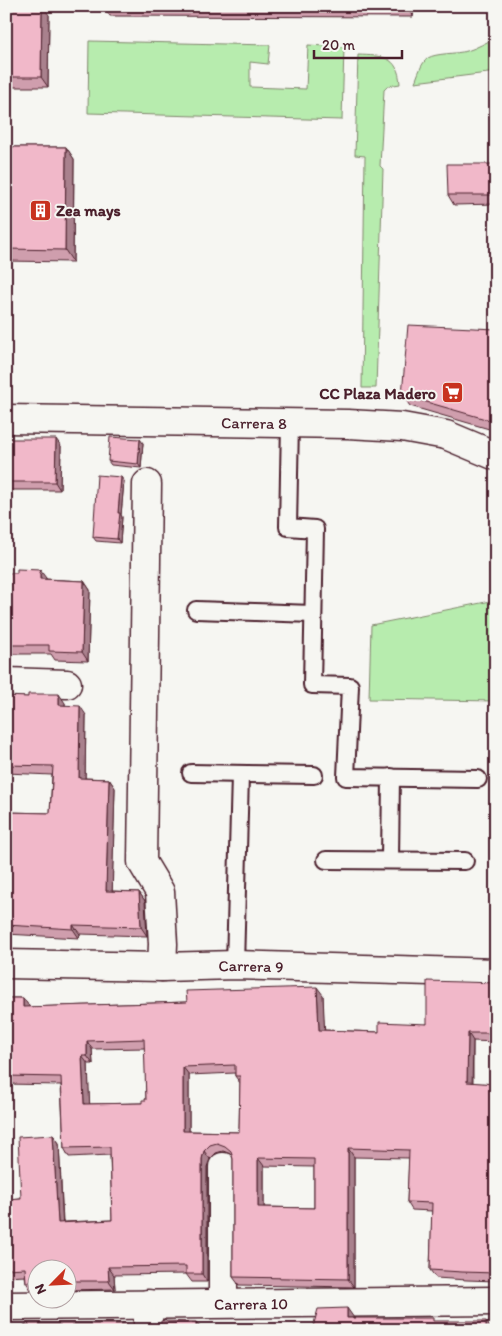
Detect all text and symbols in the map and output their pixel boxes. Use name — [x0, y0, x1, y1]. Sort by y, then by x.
scale bar — [314, 28, 402, 60]
text: 20 m — [322, 36, 356, 54]
building icon: Zea mays — [28, 198, 52, 222]
place label: Zea mays — [56, 201, 121, 221]
supermarket icon: CC Plaza Madero — [440, 381, 464, 405]
place label: CC Plaza Madero — [319, 384, 436, 403]
street label: Carrera 8 — [221, 413, 287, 433]
street label: Carrera 9 — [218, 956, 284, 976]
north arrow — [28, 1258, 78, 1308]
text: N — [31, 1281, 50, 1297]
street label: Carrera 10 — [214, 1294, 288, 1314]

